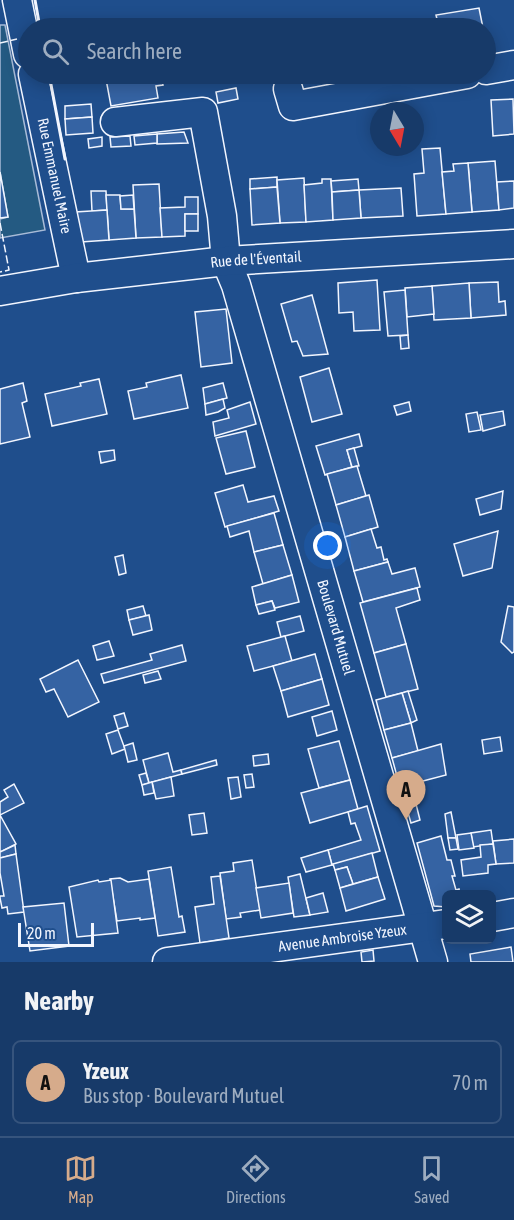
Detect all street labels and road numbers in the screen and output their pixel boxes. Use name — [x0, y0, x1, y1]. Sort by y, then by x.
street label: Rue Emmanuel Maire — [34, 116, 75, 235]
street label: Rue de l'Éventail — [209, 248, 302, 271]
street label: Boulevard Mutuel — [314, 578, 358, 677]
street label: Avenue Ambroise Yzeux — [277, 920, 408, 955]

